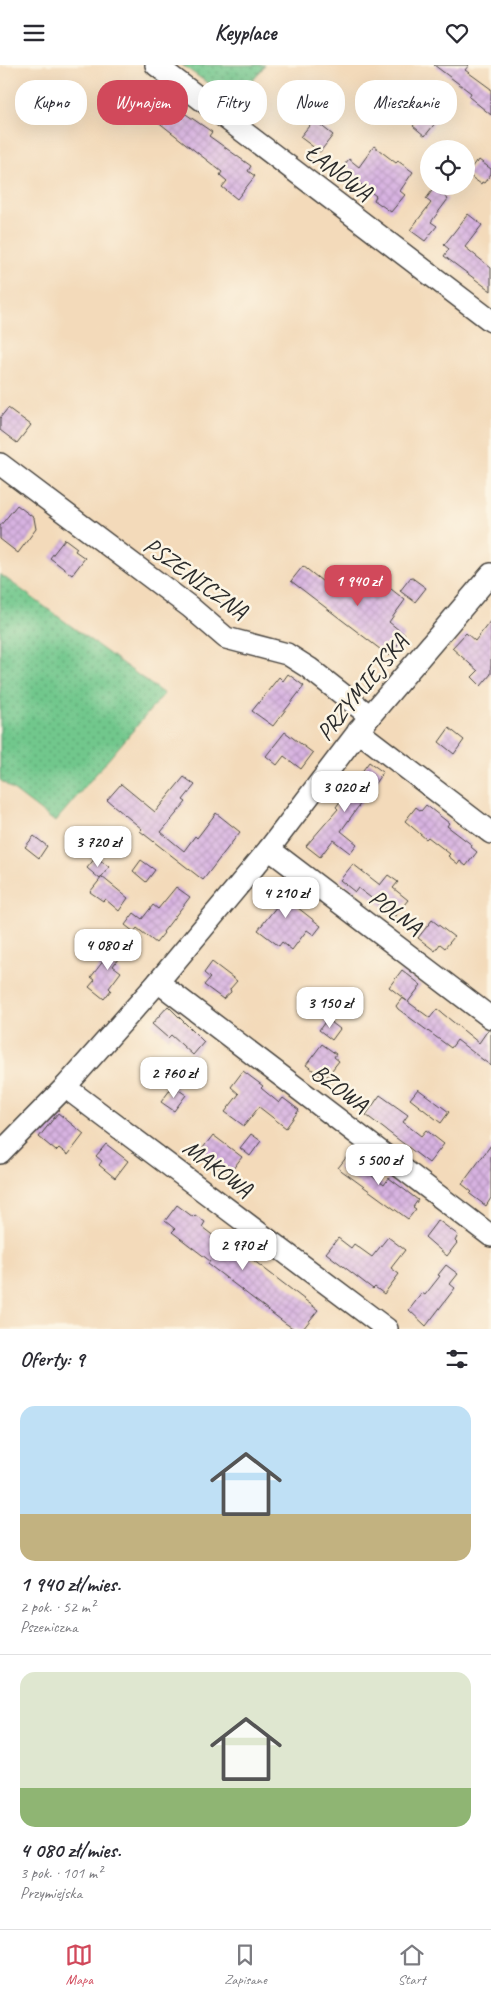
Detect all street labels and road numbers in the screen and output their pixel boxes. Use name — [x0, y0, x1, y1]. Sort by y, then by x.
street label: ŁANOWA — [299, 137, 380, 208]
street label: PSZENICZNA — [138, 530, 255, 626]
street label: PRZYMIEJSKA — [310, 627, 415, 747]
street label: POLNA — [364, 882, 429, 942]
street label: BZOWA — [305, 1057, 375, 1120]
street label: MAKOWA — [177, 1132, 259, 1204]

